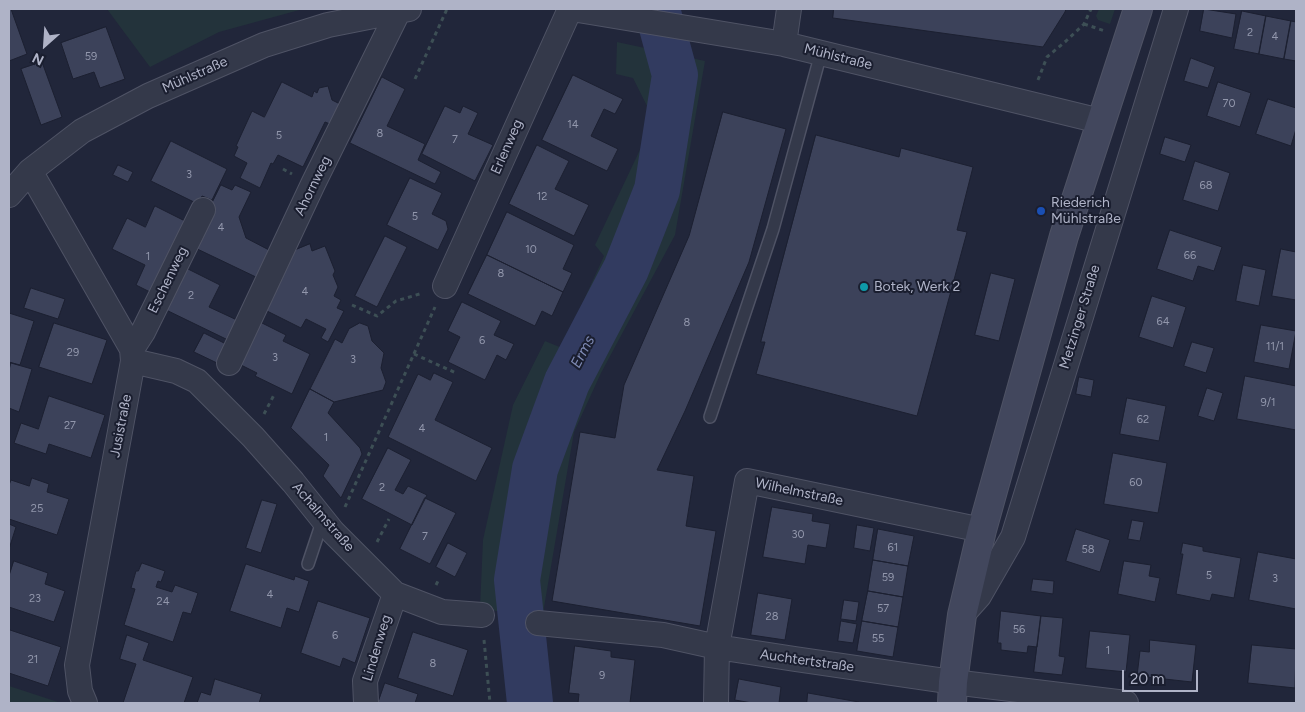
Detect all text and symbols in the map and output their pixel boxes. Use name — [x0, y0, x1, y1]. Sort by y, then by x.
north arrow — [20, 20, 70, 70]
house number: 2 — [1247, 26, 1253, 40]
house number: 4 — [1272, 30, 1278, 44]
street label: Mühlstraße — [802, 40, 874, 74]
text: N — [30, 49, 47, 69]
house number: 59 — [85, 50, 97, 64]
street label: Mühlstraße — [160, 53, 230, 97]
house number: 70 — [1223, 97, 1235, 111]
street label: Erlenweg — [488, 117, 526, 177]
house number: 14 — [567, 118, 579, 132]
house number: 8 — [377, 127, 383, 141]
house number: 5 — [276, 129, 282, 143]
house number: 7 — [452, 133, 458, 147]
street label: Ahornweg — [291, 153, 335, 219]
house number: 3 — [186, 168, 192, 182]
house number: 68 — [1200, 179, 1212, 193]
house number: 12 — [537, 190, 547, 204]
place label: Riederich Mühlstraße — [1051, 195, 1121, 228]
marker: Riederich Mühlstraße — [1035, 205, 1047, 217]
house number: 5 — [412, 210, 418, 224]
house number: 4 — [218, 221, 224, 235]
house number: 10 — [525, 243, 537, 257]
street label: Eschenweg — [145, 244, 191, 316]
house number: 66 — [1184, 249, 1196, 263]
house number: 1 — [146, 250, 150, 264]
street label: Metzinger Straße — [1056, 263, 1104, 371]
house number: 8 — [498, 267, 504, 281]
place label: Botek, Werk 2 — [874, 279, 960, 295]
marker: Botek, Werk 2 — [858, 281, 870, 293]
house number: 4 — [302, 285, 308, 299]
house number: 2 — [188, 289, 194, 303]
house number: 64 — [1156, 315, 1170, 329]
house number: 8 — [684, 316, 690, 330]
water label: Erms — [567, 333, 599, 371]
house number: 6 — [479, 334, 485, 348]
house number: 11/1 — [1266, 340, 1284, 354]
house number: 29 — [67, 346, 79, 360]
house number: 3 — [272, 351, 278, 365]
house number: 3 — [350, 353, 356, 367]
street label: Jusistraße — [107, 393, 135, 459]
house number: 9/1 — [1260, 396, 1276, 410]
house number: 62 — [1137, 413, 1149, 427]
house number: 27 — [64, 419, 76, 433]
house number: 4 — [419, 422, 425, 436]
house number: 1 — [324, 431, 328, 445]
street label: Wilhelmstraße — [754, 474, 844, 510]
house number: 60 — [1129, 476, 1143, 490]
street label: Achalmstraße — [288, 479, 358, 555]
house number: 2 — [379, 481, 385, 495]
house number: 25 — [31, 502, 43, 516]
house number: 30 — [791, 528, 805, 542]
house number: 7 — [422, 530, 428, 544]
house number: 61 — [888, 541, 898, 555]
house number: 58 — [1081, 543, 1095, 557]
house number: 5 — [1206, 569, 1212, 583]
house number: 59 — [882, 571, 894, 585]
house number: 3 — [1272, 572, 1278, 586]
house number: 4 — [267, 588, 273, 602]
house number: 23 — [29, 592, 41, 606]
house number: 24 — [157, 595, 169, 609]
house number: 57 — [877, 602, 889, 616]
house number: 28 — [766, 610, 778, 624]
street label: Lindenweg — [359, 613, 395, 683]
house number: 56 — [1013, 623, 1025, 637]
house number: 6 — [332, 629, 338, 643]
house number: 55 — [872, 632, 884, 646]
house number: 1 — [1106, 644, 1110, 658]
street label: Auchtertstraße — [759, 646, 855, 676]
house number: 21 — [28, 653, 38, 667]
house number: 8 — [430, 657, 436, 671]
scale bar — [1125, 660, 1201, 692]
house number: 9 — [599, 669, 605, 683]
text: 20 m — [1130, 670, 1164, 688]

